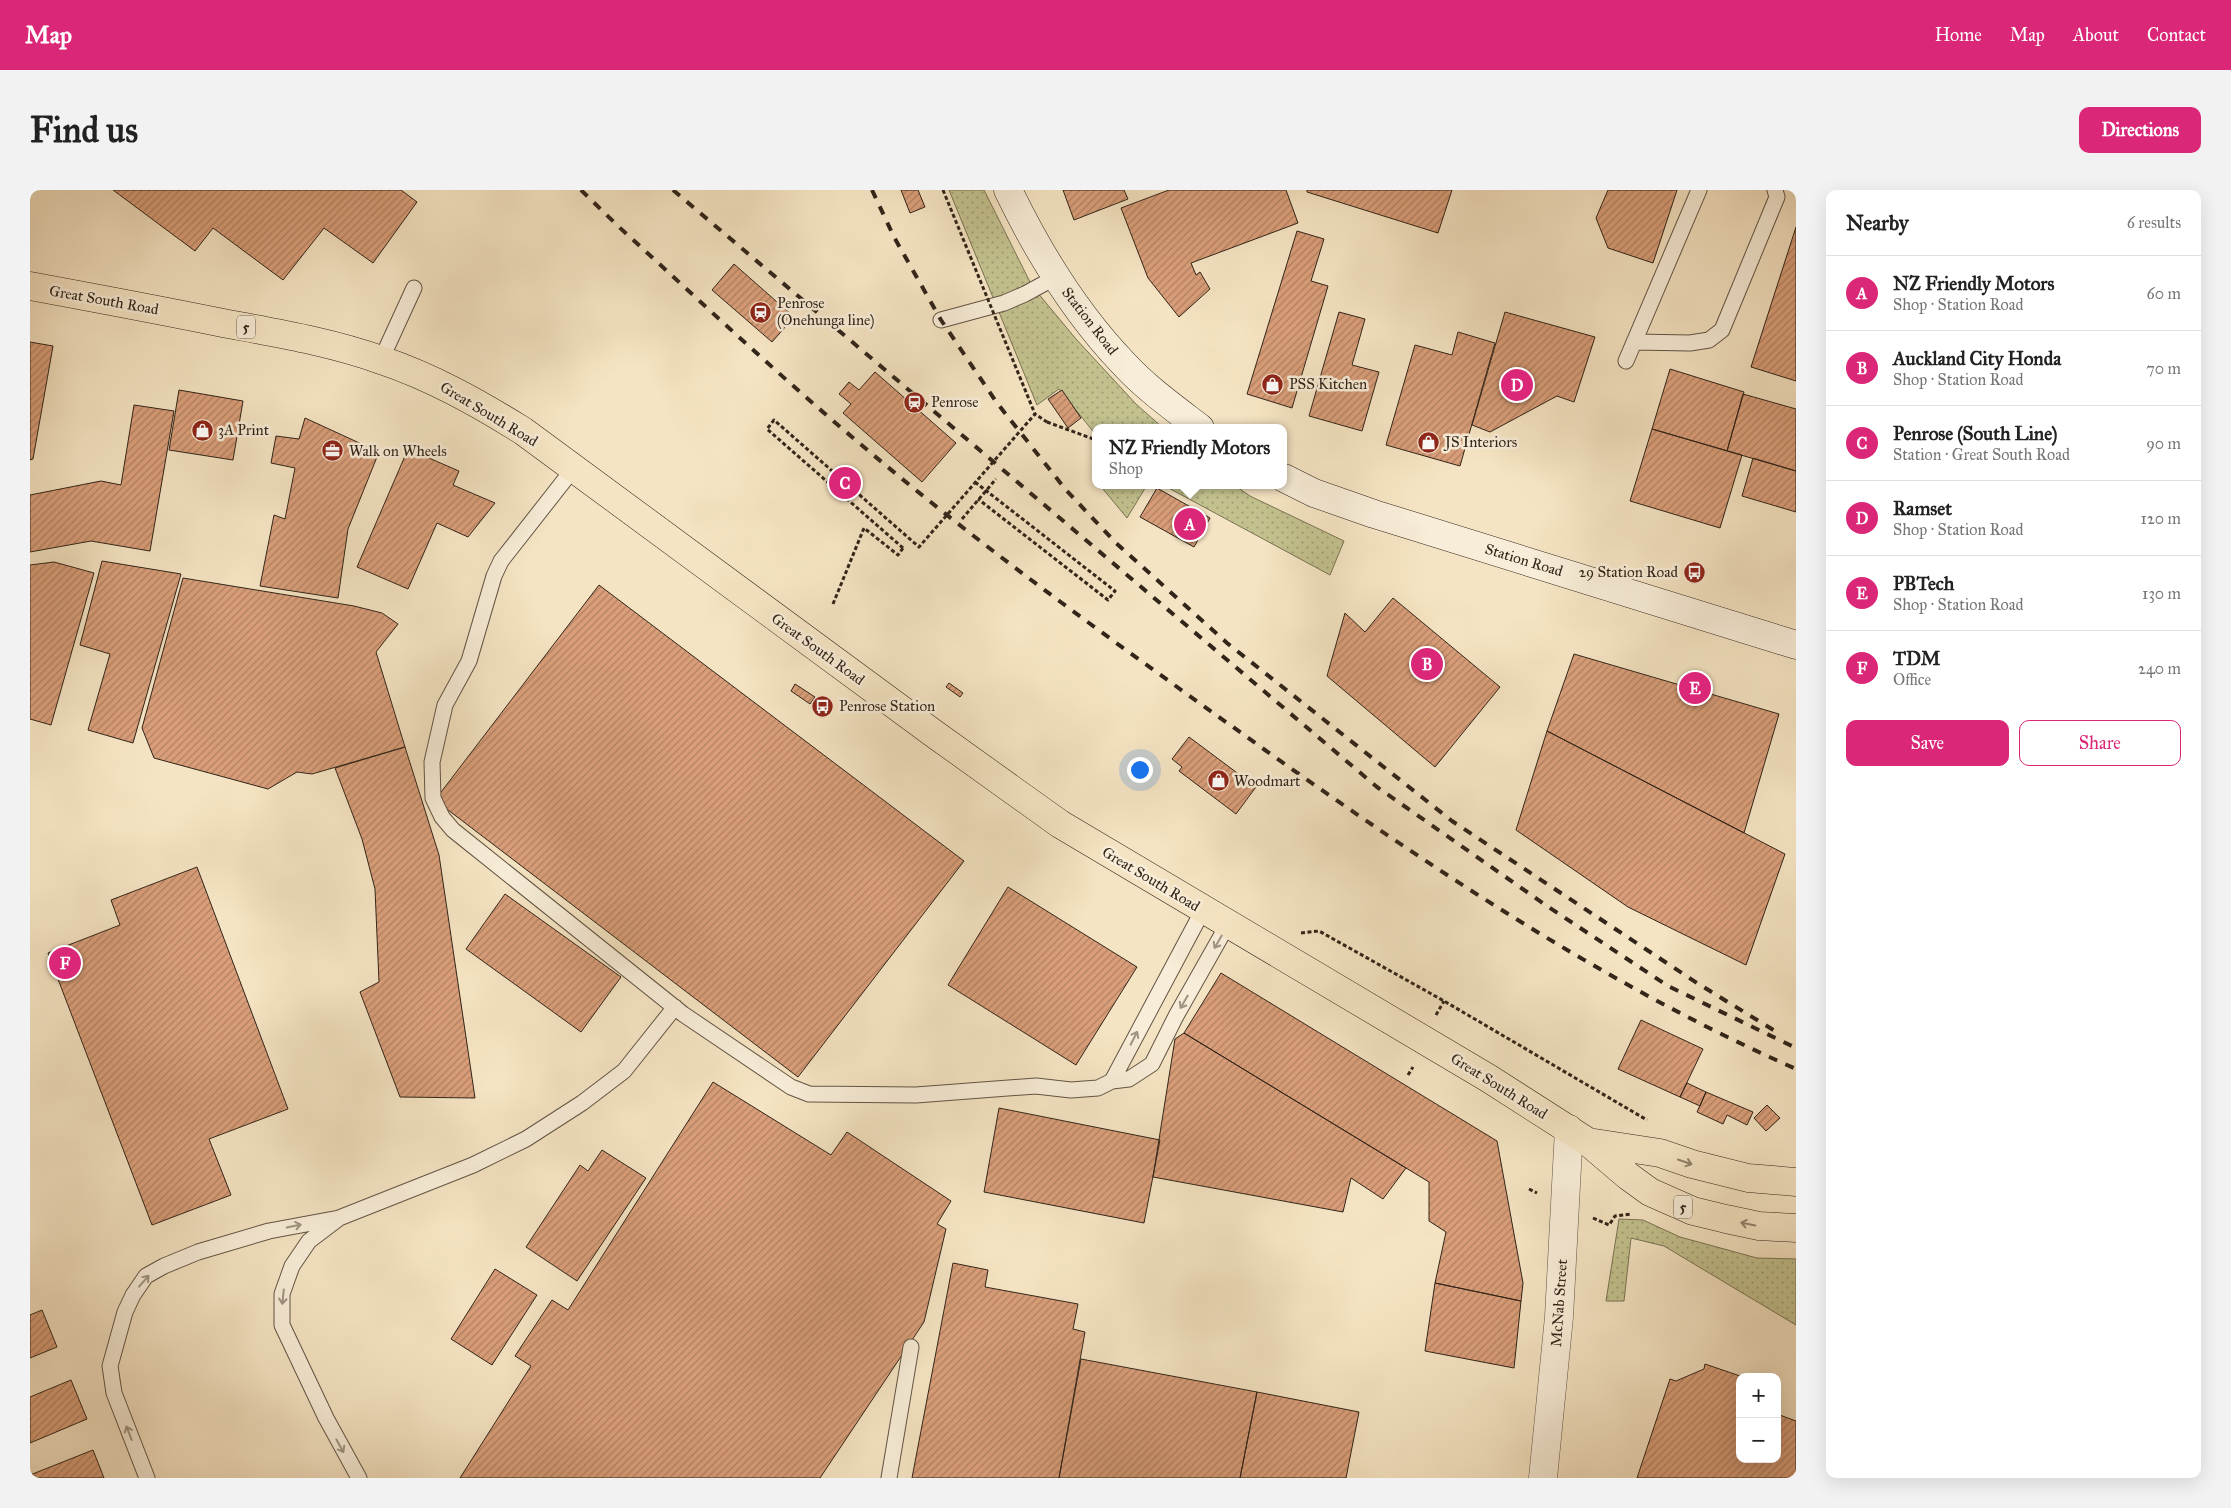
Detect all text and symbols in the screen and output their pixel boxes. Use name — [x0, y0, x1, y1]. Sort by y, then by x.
text: Map — [25, 20, 72, 50]
text: Home — [1935, 24, 1982, 46]
text: Map — [2010, 24, 2045, 46]
text: About — [2073, 24, 2119, 46]
text: Contact — [2147, 24, 2206, 46]
button: Directions — [2079, 107, 2201, 153]
text: Find us — [30, 109, 138, 152]
text: Nearby — [1846, 210, 1909, 236]
text: 6 results — [2127, 213, 2181, 232]
text: NZ Friendly Motors — [1893, 272, 2054, 295]
street label: Great South Road — [48, 282, 161, 319]
street label: Station Road — [1058, 284, 1122, 359]
text: A — [1857, 284, 1867, 303]
text: 60 m — [2147, 284, 2181, 303]
place label: Penrose (Onehunga line) — [777, 294, 875, 330]
text: Shop · Station Road — [1893, 295, 2024, 314]
station icon: Penrose (Onehunga line) — [749, 300, 773, 324]
road number: 5 — [237, 315, 255, 338]
text: Auckland City Honda — [1893, 347, 2061, 370]
text: B — [1857, 359, 1867, 378]
text: 70 m — [2146, 359, 2181, 378]
pin: D — [1501, 366, 1533, 404]
text: Shop · Station Road — [1893, 370, 2024, 389]
shop icon: PSS Kitchen — [1261, 372, 1285, 396]
place label: PSS Kitchen — [1289, 375, 1367, 393]
street label: Great South Road — [437, 378, 541, 450]
station icon: Penrose — [903, 390, 927, 414]
place label: Penrose — [931, 393, 979, 411]
shop icon: 3A Print — [190, 418, 214, 442]
place label: 3A Print — [218, 421, 270, 439]
text: Penrose (South Line) — [1893, 422, 2058, 445]
popup — [1092, 424, 1287, 489]
shop icon: JS Interiors — [1417, 430, 1441, 454]
place label: JS Interiors — [1443, 433, 1517, 452]
text: C — [1857, 434, 1867, 453]
text: 90 m — [2146, 434, 2181, 453]
text: NZ Friendly Motors — [1109, 436, 1270, 459]
office icon: Walk on Wheels — [321, 439, 345, 463]
place label: Walk on Wheels — [349, 442, 447, 460]
text: Station · Great South Road — [1893, 445, 2070, 464]
text: Shop — [1109, 459, 1143, 478]
pin: C — [829, 464, 861, 502]
text: Ramset — [1893, 497, 1952, 520]
pin: A — [1174, 505, 1206, 543]
text: D — [1856, 509, 1868, 528]
text: 120 m — [2141, 509, 2181, 528]
text: Shop · Station Road — [1893, 520, 2024, 539]
street label: Station Road — [1483, 540, 1566, 581]
bus stop icon: 29 Station Road — [1682, 560, 1706, 584]
place label: 29 Station Road — [1579, 563, 1678, 581]
text: PBTech — [1893, 572, 1954, 595]
text: E — [1856, 584, 1868, 603]
text: 130 m — [2142, 584, 2181, 603]
text: Shop · Station Road — [1893, 595, 2024, 614]
street label: Great South Road — [768, 609, 868, 689]
pin: B — [1411, 645, 1443, 683]
text: TDM — [1893, 647, 1940, 670]
text: F — [1857, 659, 1867, 678]
text: 240 m — [2138, 659, 2181, 678]
pin: E — [1679, 669, 1711, 707]
text: Office — [1893, 670, 1931, 689]
bus stop icon: Penrose Station — [811, 694, 835, 718]
place label: Penrose Station — [839, 697, 935, 715]
button: Save — [1846, 720, 2009, 766]
button: Share — [2019, 720, 2181, 766]
your location — [1127, 757, 1153, 783]
shop icon: Woodmart — [1206, 769, 1230, 793]
place label: Woodmart — [1234, 772, 1301, 790]
street label: Great South Road — [1099, 843, 1203, 915]
one-way arrow — [1213, 934, 1223, 949]
pin: F — [49, 944, 81, 982]
one-way arrow — [1178, 994, 1188, 1008]
one-way arrow — [1130, 1031, 1139, 1046]
street label: Great South Road — [1447, 1049, 1551, 1123]
one-way arrow — [1677, 1158, 1693, 1167]
road number: 5 — [1674, 1196, 1692, 1218]
one-way arrow — [1740, 1218, 1756, 1228]
one-way arrow — [286, 1221, 302, 1230]
street label: McNab Street — [1547, 1258, 1571, 1348]
one-way arrow — [138, 1275, 149, 1288]
one-way arrow — [278, 1289, 288, 1305]
map controls — [1736, 1373, 1781, 1463]
button: + — [1736, 1373, 1781, 1418]
button: − — [1736, 1418, 1781, 1463]
one-way arrow — [124, 1425, 133, 1440]
one-way arrow — [336, 1439, 346, 1453]

